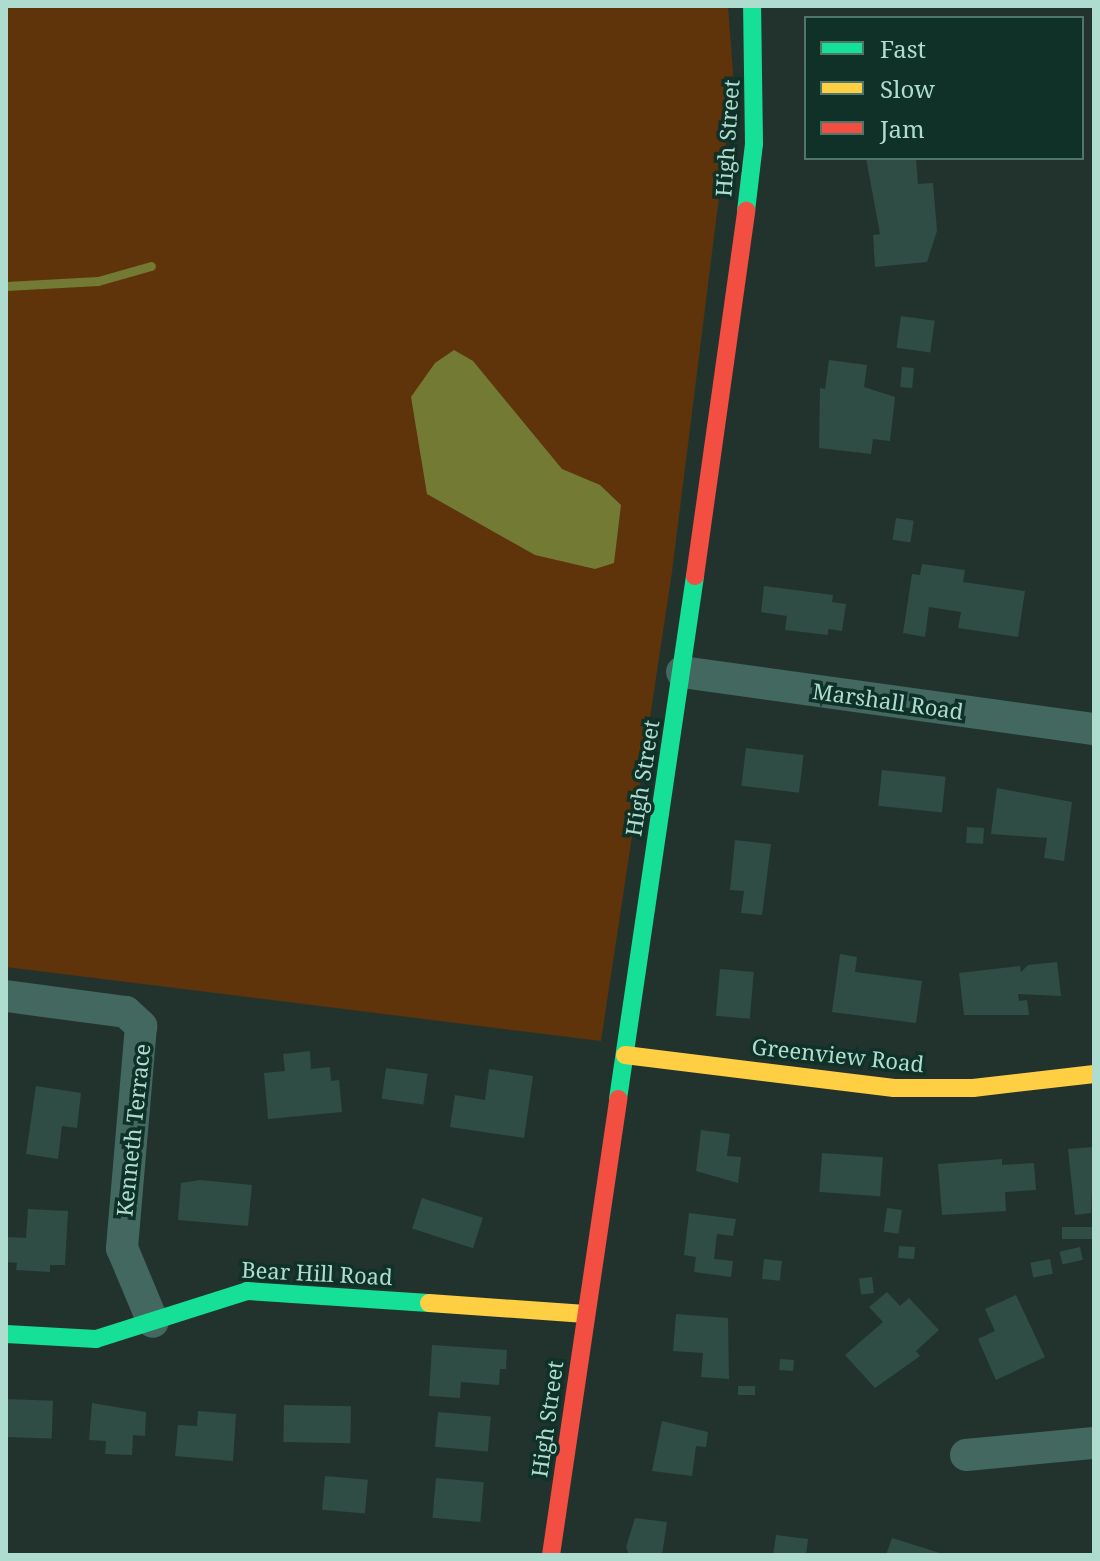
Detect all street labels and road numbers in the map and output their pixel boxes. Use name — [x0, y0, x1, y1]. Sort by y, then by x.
street label: High Street — [710, 79, 744, 197]
street label: Marshall Road — [811, 677, 965, 725]
street label: High Street — [620, 718, 664, 838]
street label: Greenview Road — [751, 1033, 925, 1077]
street label: Kenneth Terrace — [111, 1042, 155, 1218]
street label: Bear Hill Road — [241, 1256, 393, 1290]
street label: High Street — [526, 1359, 568, 1479]

